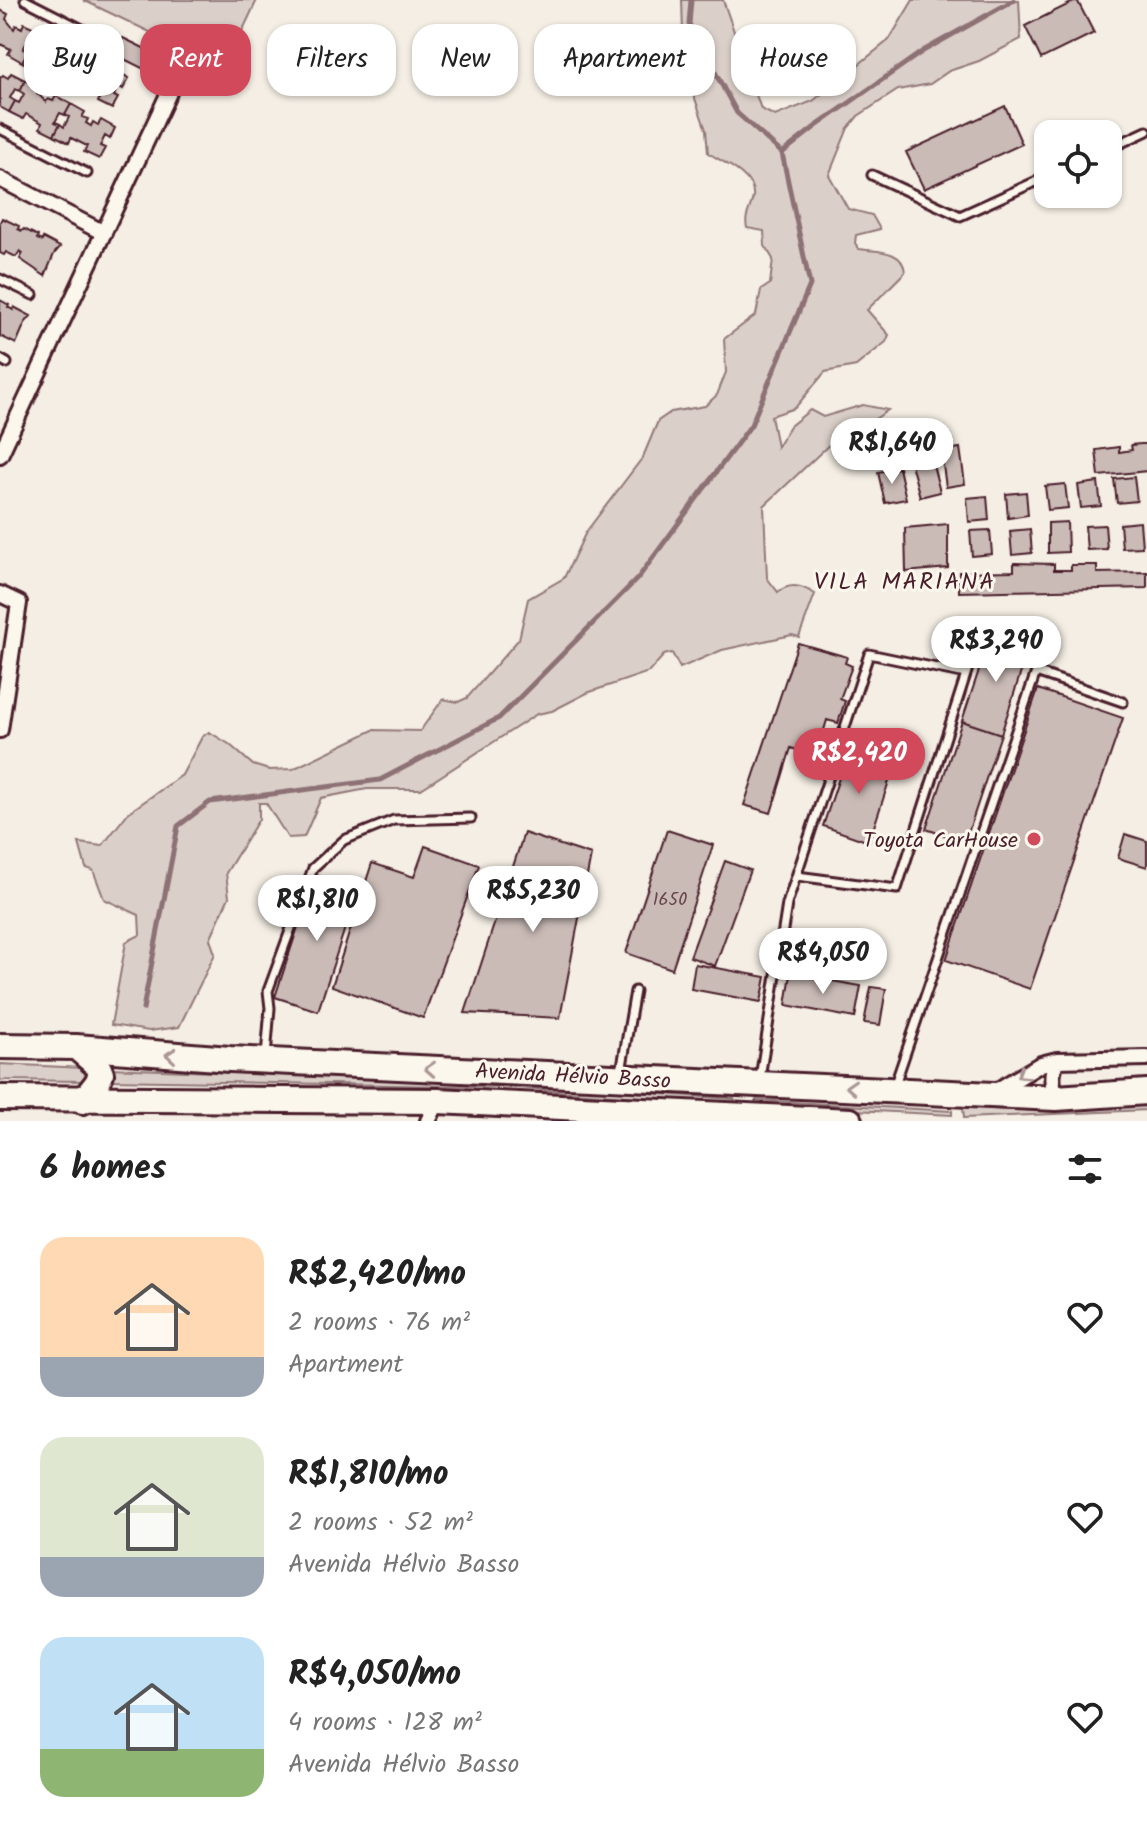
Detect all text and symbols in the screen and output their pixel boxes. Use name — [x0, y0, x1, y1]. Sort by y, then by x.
chip: Buy — [24, 24, 124, 96]
chip: Rent — [140, 24, 251, 96]
chip: Filters — [267, 24, 396, 96]
chip: New — [412, 24, 518, 96]
chip: Apartment — [534, 24, 715, 96]
chip: House — [731, 24, 856, 96]
map controls — [1034, 120, 1122, 208]
button: locate — [1034, 120, 1122, 208]
pin: R$1,640 — [818, 418, 966, 486]
text: R$1,640 — [848, 423, 936, 465]
district label: VILA MARIANA — [814, 563, 996, 602]
pin: R$3,290 — [922, 616, 1070, 684]
text: R$3,290 — [949, 621, 1043, 663]
pin: R$2,420 — [785, 728, 933, 796]
text: R$2,420 — [811, 733, 907, 775]
place label: Toyota CarHouse — [863, 824, 1018, 859]
marker: Toyota CarHouse — [1025, 830, 1043, 848]
pin: R$5,230 — [459, 866, 607, 934]
text: R$5,230 — [486, 871, 580, 913]
pin: R$1,810 — [243, 875, 391, 943]
text: R$1,810 — [276, 880, 358, 922]
house number: 1650 — [653, 886, 687, 915]
pin: R$4,050 — [749, 928, 897, 996]
text: R$4,050 — [777, 933, 869, 975]
one-way arrow — [164, 1047, 177, 1064]
street label: Avenida Hélvio Basso — [474, 1055, 672, 1100]
one-way arrow — [423, 1060, 436, 1077]
one-way arrow — [1016, 1065, 1031, 1080]
one-way arrow — [844, 1079, 857, 1096]
text: 6 homes — [40, 1142, 166, 1196]
icon: filters — [1063, 1147, 1107, 1191]
text: R$2,420/mo — [288, 1248, 466, 1302]
icon: home — [104, 1269, 200, 1365]
icon: heart — [1063, 1295, 1107, 1339]
text: 2 rooms · 76 m² — [288, 1302, 470, 1344]
text: Apartment — [288, 1344, 403, 1386]
text: R$1,810/mo — [288, 1448, 448, 1502]
icon: home — [104, 1469, 200, 1565]
icon: heart — [1063, 1495, 1107, 1539]
text: 2 rooms · 52 m² — [288, 1502, 473, 1544]
text: Avenida Hélvio Basso — [288, 1544, 519, 1586]
text: R$4,050/mo — [288, 1648, 461, 1702]
icon: home — [104, 1669, 200, 1765]
icon: heart — [1063, 1695, 1107, 1739]
text: 4 rooms · 128 m² — [288, 1702, 482, 1744]
text: Avenida Hélvio Basso — [288, 1744, 519, 1786]

